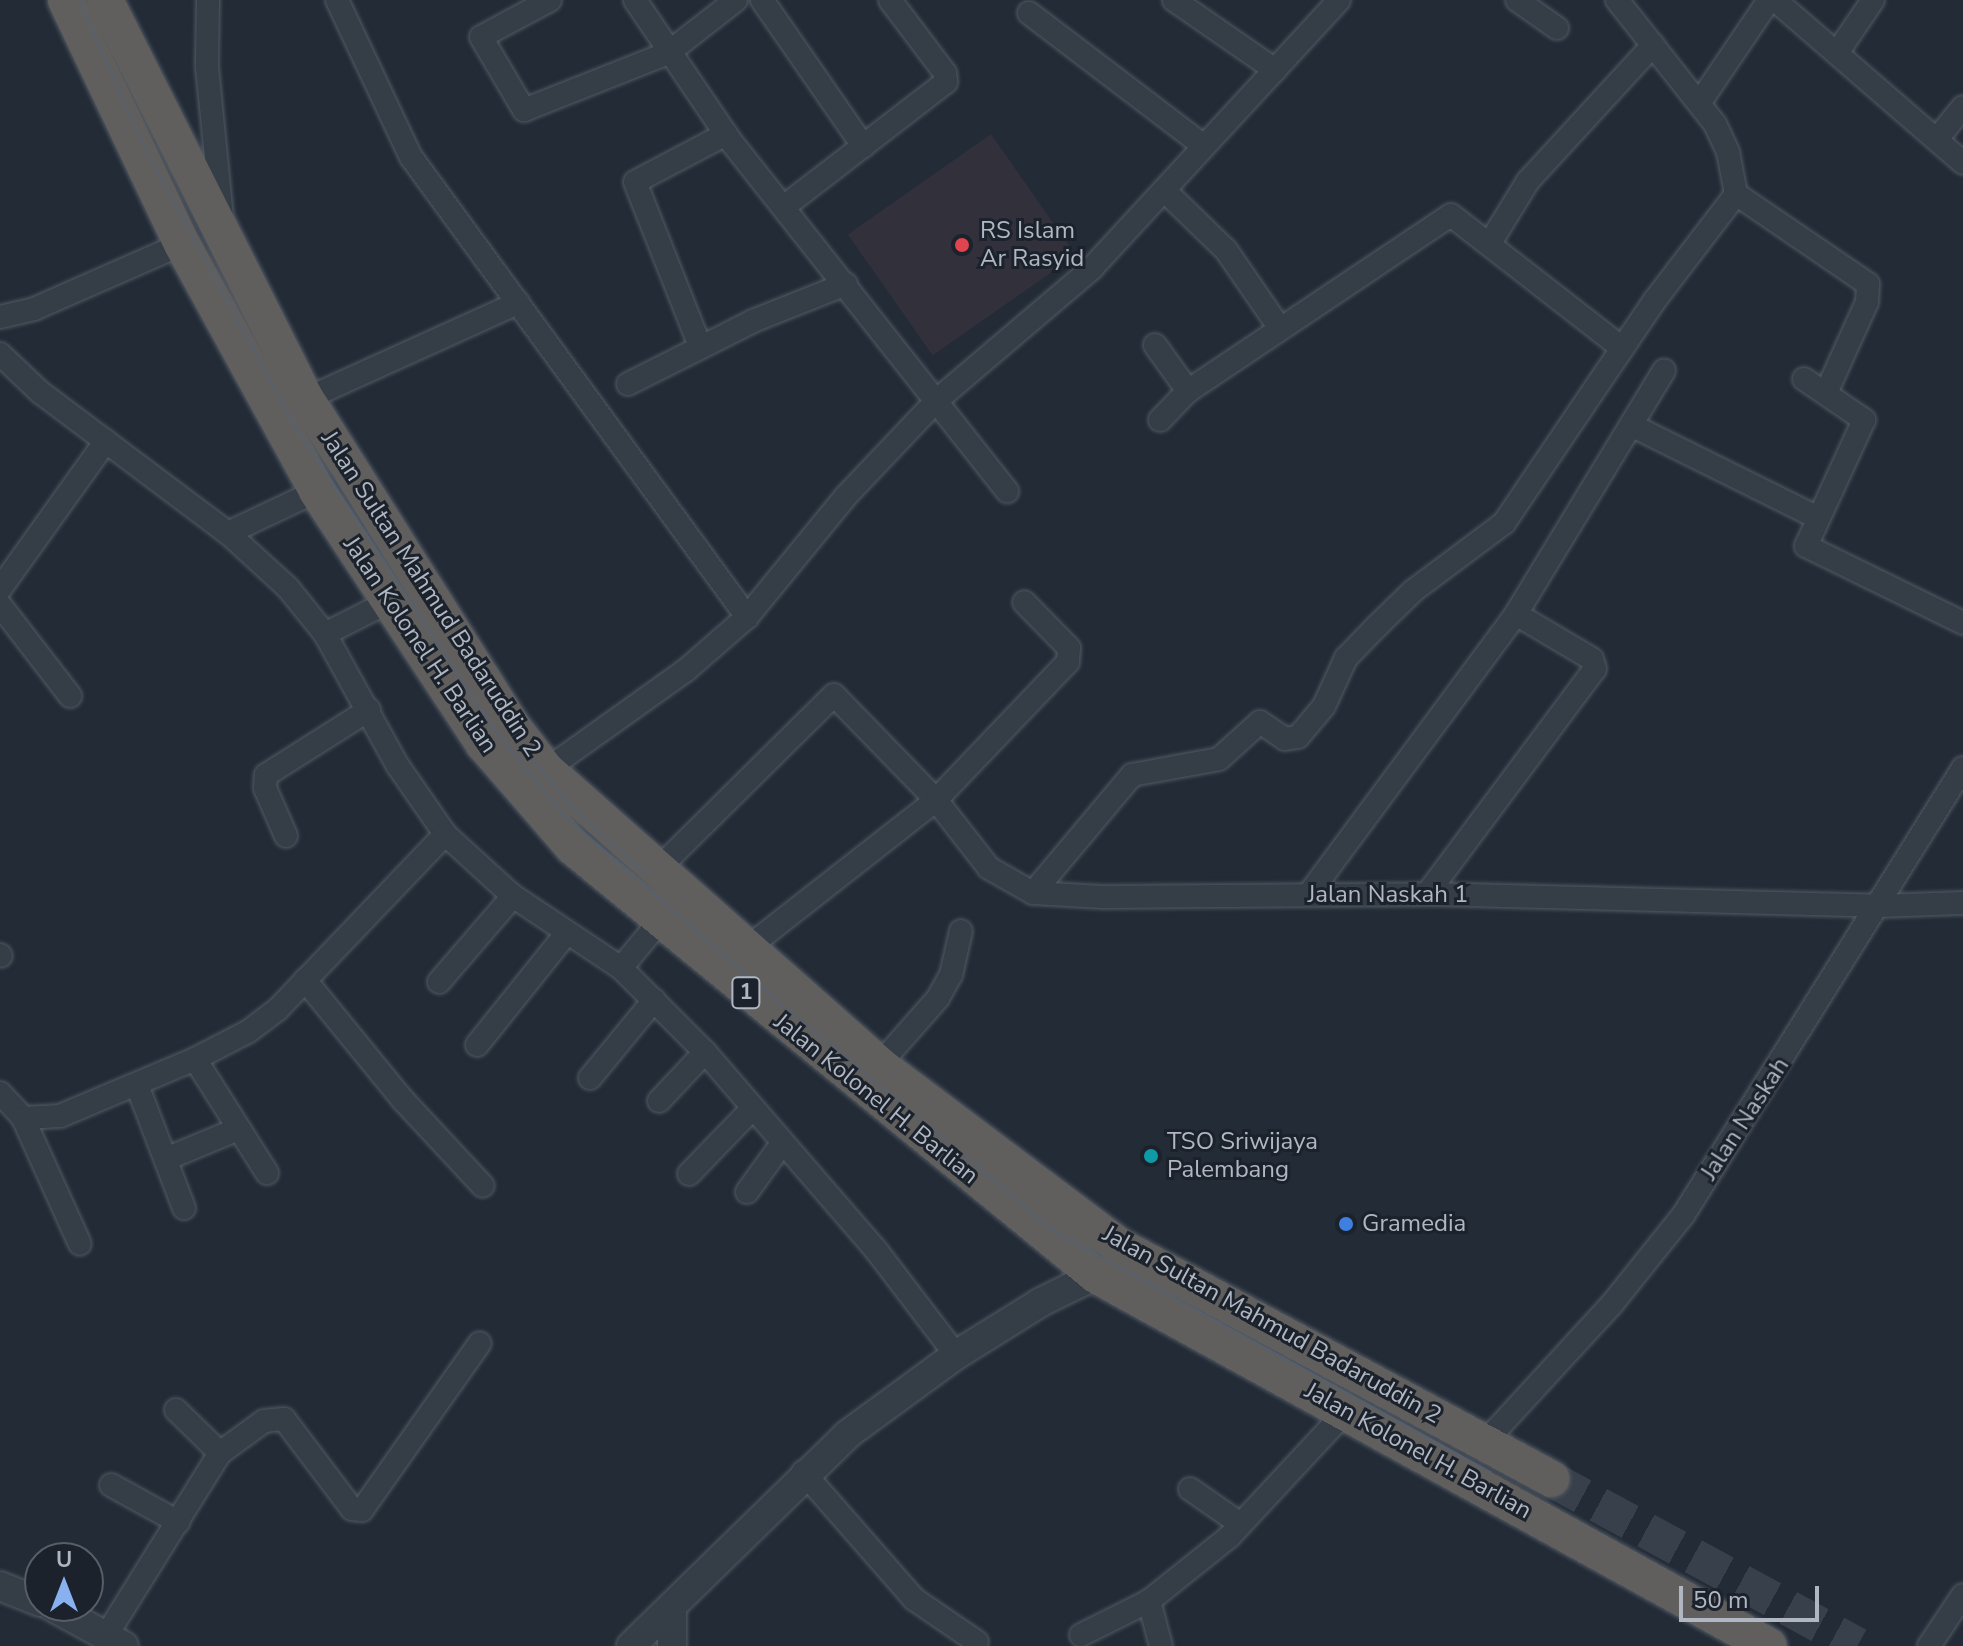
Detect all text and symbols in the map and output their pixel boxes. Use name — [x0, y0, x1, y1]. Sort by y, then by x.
place label: RS Islam Ar Rasyid — [980, 217, 1084, 273]
marker: RS Islam Ar Rasyid — [951, 234, 973, 256]
street label: Jalan Sultan Mahmud Badaruddin 2 — [315, 426, 547, 762]
street label: Jalan Kolonel H. Barlian — [337, 531, 503, 759]
street label: Jalan Naskah 1 — [1308, 881, 1468, 909]
road number: 1 — [730, 975, 762, 1011]
street label: Jalan Kolonel H. Barlian — [768, 1008, 984, 1190]
street label: Jalan Naskah — [1695, 1052, 1795, 1186]
place label: TSO Sriwijaya Palembang — [1167, 1128, 1318, 1184]
marker: TSO Sriwijaya Palembang — [1142, 1147, 1160, 1165]
place label: Gramedia — [1362, 1210, 1466, 1238]
marker: Gramedia — [1337, 1215, 1355, 1233]
street label: Jalan Sultan Mahmud Badaruddin 2 — [1098, 1220, 1446, 1430]
street label: Jalan Kolonel H. Barlian — [1300, 1377, 1536, 1525]
north arrow — [24, 1542, 104, 1622]
text: U — [56, 1545, 72, 1575]
scale bar — [1683, 1570, 1823, 1620]
text: 50 m — [1693, 1584, 1749, 1616]

